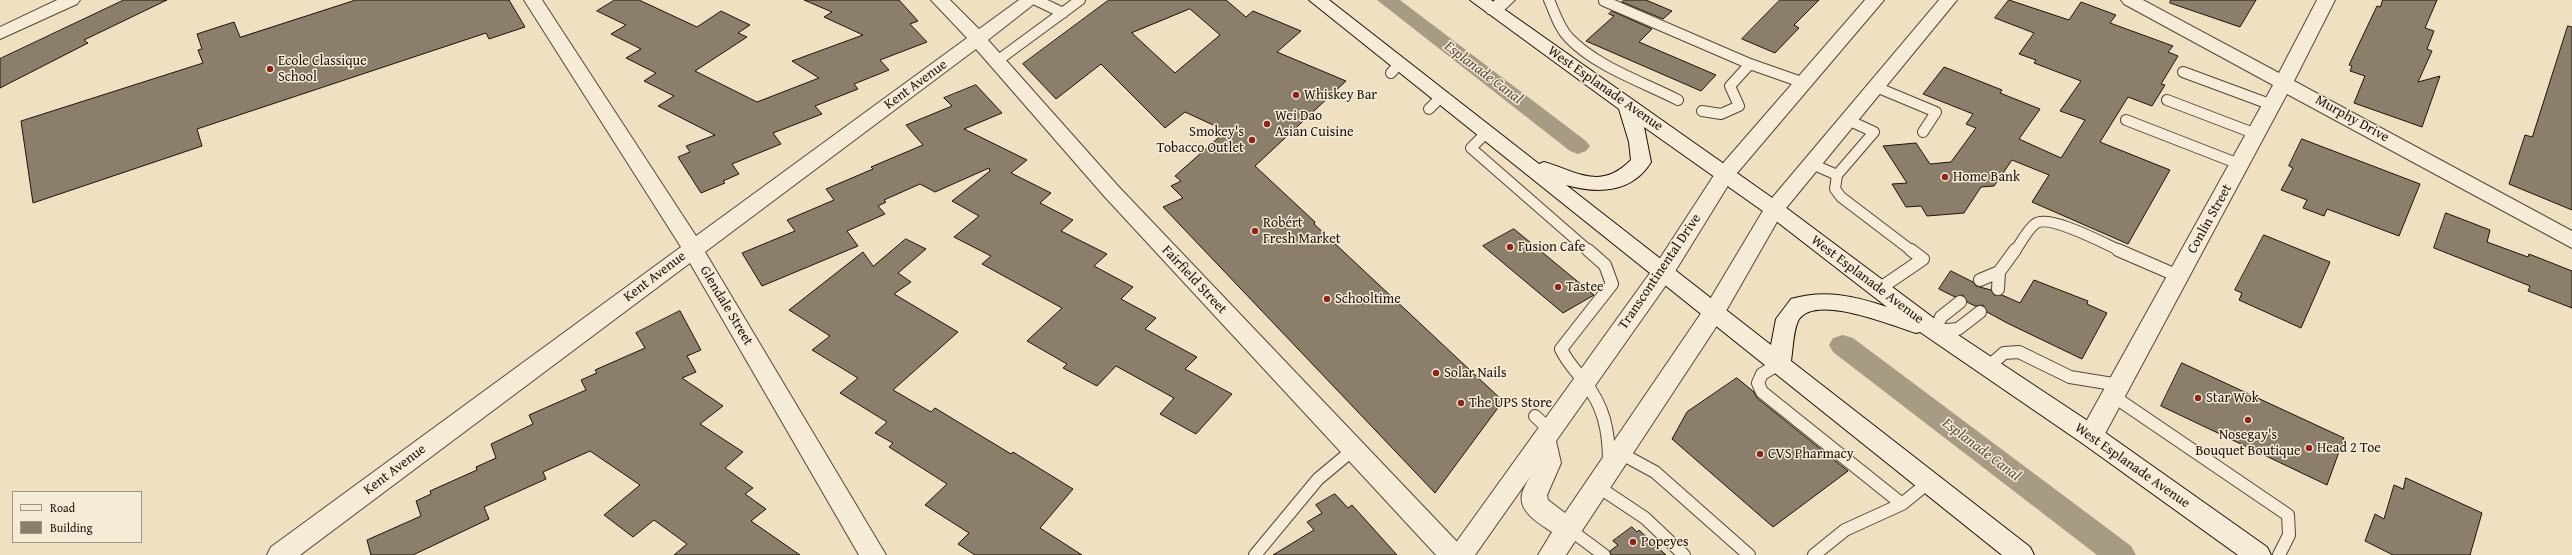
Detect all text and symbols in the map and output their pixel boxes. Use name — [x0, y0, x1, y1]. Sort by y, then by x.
water label: Esplanade Canal — [1440, 38, 1526, 108]
street label: West Esplanade Avenue — [1544, 43, 1666, 135]
place label: Ecole Classique School — [278, 53, 367, 86]
street label: Kent Avenue — [881, 57, 951, 113]
marker: Ecole Classique School — [265, 64, 275, 74]
place label: Whiskey Bar — [1304, 87, 1377, 103]
marker: Whiskey Bar — [1291, 90, 1301, 100]
street label: Murphy Drive — [2312, 92, 2392, 146]
place label: Wei Dao Asian Cuisine — [1275, 108, 1354, 140]
marker: Wei Dao Asian Cuisine — [1262, 119, 1272, 129]
place label: Smokey's Tobacco Outlet — [1157, 124, 1244, 156]
marker: Smokey's Tobacco Outlet — [1247, 135, 1257, 145]
place label: Home Bank — [1953, 169, 2020, 185]
marker: Home Bank — [1940, 172, 1950, 182]
street label: Conlin Street — [2184, 181, 2236, 257]
street label: Transcontinental Drive — [1615, 211, 1705, 333]
place label: Robért Fresh Market — [1263, 215, 1341, 248]
marker: Robért Fresh Market — [1250, 226, 1260, 236]
street label: West Esplanade Avenue — [1807, 232, 1927, 328]
place label: Fusion Cafe — [1518, 239, 1585, 255]
street label: Fairfield Street — [1158, 242, 1230, 318]
marker: Fusion Cafe — [1505, 242, 1515, 252]
street label: Kent Avenue — [620, 248, 690, 306]
street label: Glendale Street — [696, 263, 756, 349]
place label: Tastee — [1566, 279, 1604, 295]
marker: Tastee — [1553, 282, 1563, 292]
place label: Schooltime — [1335, 291, 1401, 307]
marker: Schooltime — [1322, 294, 1332, 304]
place label: Solar Nails — [1444, 365, 1507, 381]
marker: Solar Nails — [1431, 368, 1441, 378]
place label: Star Wok — [2206, 390, 2259, 406]
marker: Star Wok — [2193, 393, 2203, 403]
place label: The UPS Store — [1469, 395, 1552, 411]
marker: The UPS Store — [1456, 398, 1466, 408]
water label: Esplanade Canal — [1938, 415, 2024, 485]
marker: Nosegay's Bouquet Boutique — [2243, 415, 2253, 425]
street label: West Esplanade Avenue — [2071, 420, 2193, 512]
place label: Nosegay's Bouquet Boutique — [2195, 427, 2301, 460]
place label: Head 2 Toe — [2317, 440, 2381, 456]
street label: Kent Avenue — [360, 441, 430, 499]
marker: Head 2 Toe — [2304, 443, 2314, 453]
place label: CVS Pharmacy — [1768, 446, 1854, 462]
marker: CVS Pharmacy — [1755, 449, 1765, 459]
legend — [12, 491, 142, 543]
text: Road — [50, 499, 75, 516]
text: Building — [50, 519, 93, 536]
place label: Popeyes — [1641, 534, 1689, 550]
marker: Popeyes — [1628, 537, 1638, 547]

